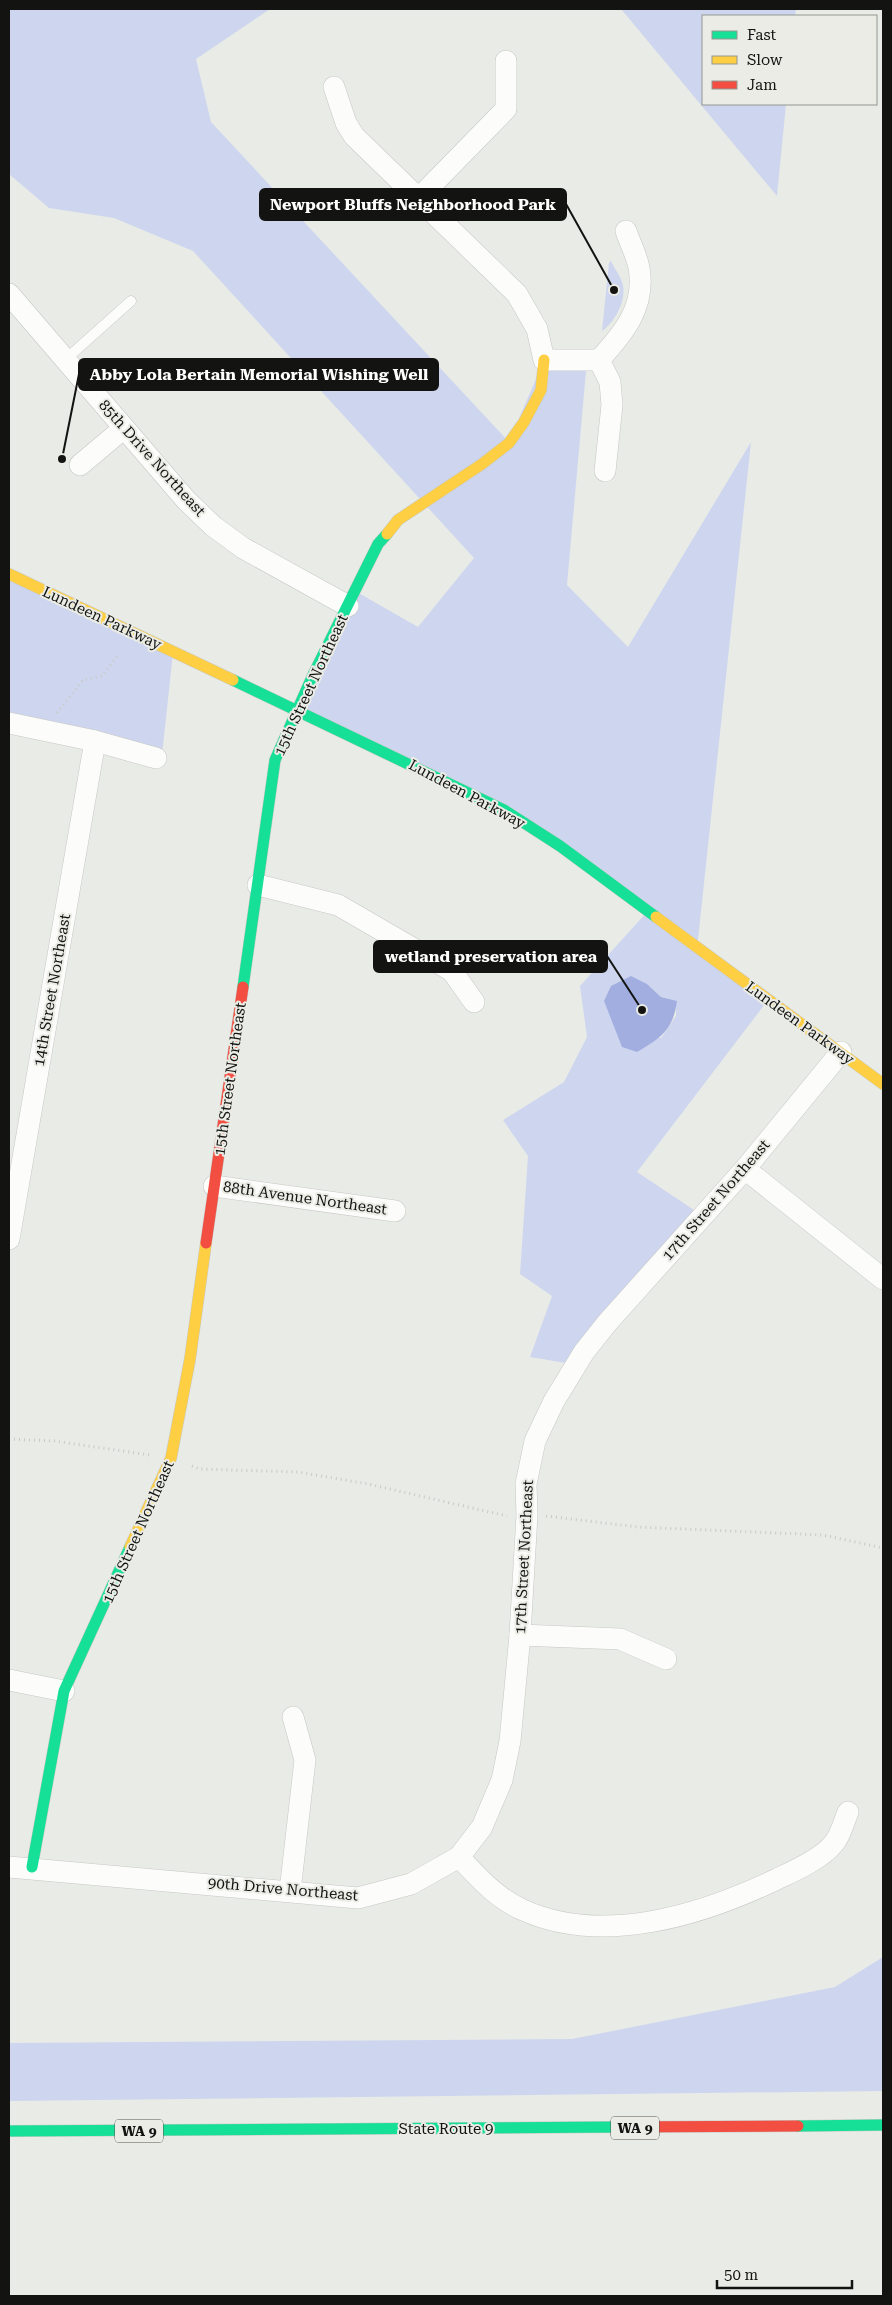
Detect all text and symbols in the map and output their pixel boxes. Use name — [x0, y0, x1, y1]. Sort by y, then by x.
legend — [702, 15, 877, 105]
text: Fast — [747, 26, 777, 44]
text: Slow — [747, 51, 783, 69]
text: Jam — [747, 76, 777, 94]
callout: Newport Bluffs Neighborhood Park — [260, 189, 566, 220]
text: Newport Bluffs Neighborhood Park — [270, 195, 556, 214]
callout: Abby Lola Bertain Memorial Wishing Well — [79, 359, 438, 390]
text: Abby Lola Bertain Memorial Wishing Well — [90, 365, 429, 384]
street label: 85th Drive Northeast — [95, 396, 209, 520]
street label: Lundeen Parkway — [39, 582, 165, 654]
street label: 15th Street Northeast — [270, 611, 352, 759]
street label: Lundeen Parkway — [406, 756, 529, 832]
street label: 14th Street Northeast — [30, 912, 74, 1068]
callout: wetland preservation area — [374, 941, 607, 972]
text: wetland preservation area — [385, 947, 598, 966]
street label: Lundeen Parkway — [742, 978, 858, 1068]
street label: 15th Street Northeast — [210, 1001, 250, 1157]
street label: 17th Street Northeast — [659, 1136, 774, 1264]
street label: 88th Avenue Northeast — [222, 1178, 388, 1218]
street label: 15th Street Northeast — [98, 1457, 178, 1606]
street label: 17th Street Northeast — [511, 1479, 537, 1635]
street label: 90th Drive Northeast — [207, 1873, 359, 1905]
road number: WA 9 — [611, 2116, 659, 2140]
road number: WA 9 — [115, 2120, 163, 2142]
street label: State Route 9 — [399, 2120, 493, 2138]
scale bar — [717, 2258, 852, 2290]
text: 50 m — [724, 2266, 759, 2284]

